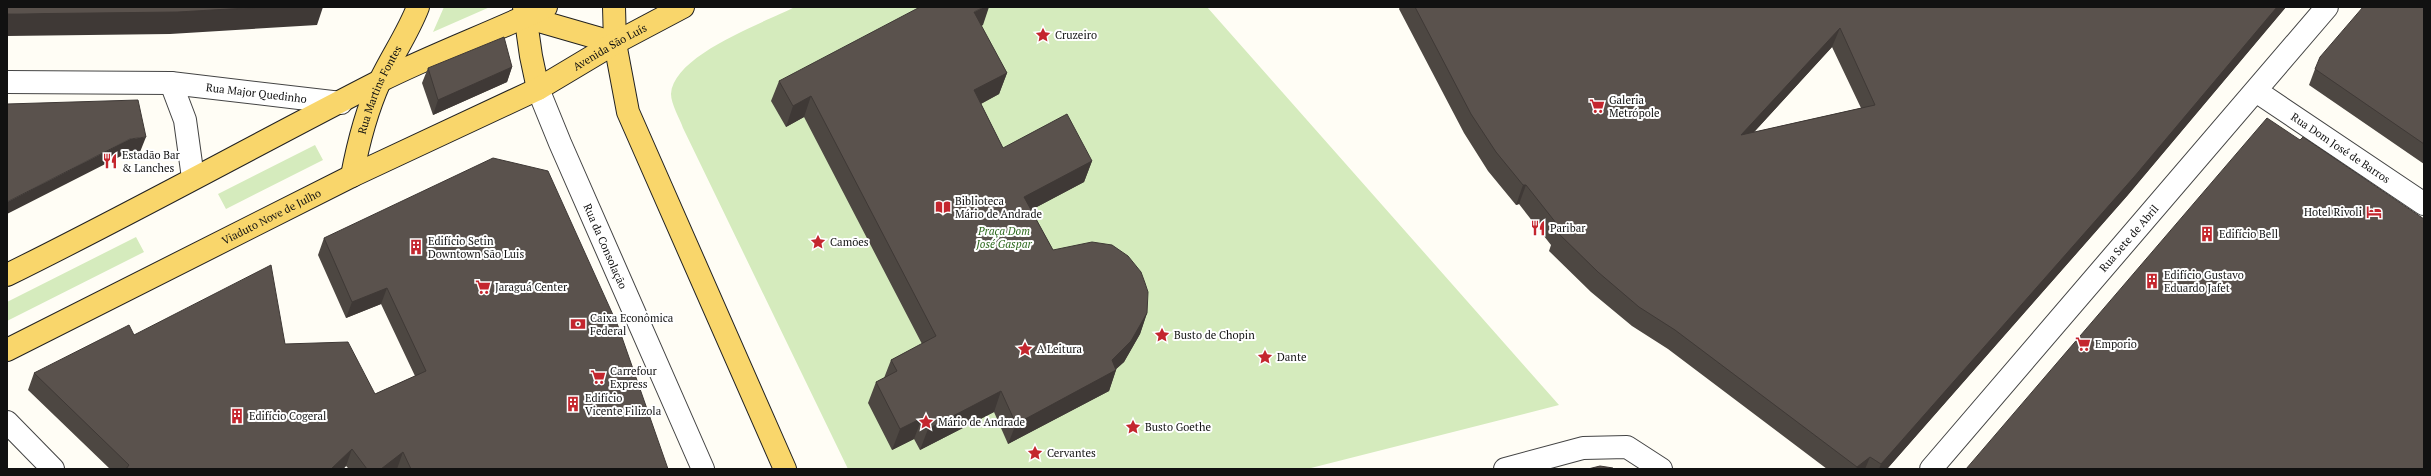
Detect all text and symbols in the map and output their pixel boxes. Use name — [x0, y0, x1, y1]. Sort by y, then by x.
street label: Avenida São Luís — [570, 20, 649, 73]
place icon: Cruzeiro — [1034, 26, 1052, 44]
place label: Cruzeiro — [1055, 28, 1097, 42]
street label: Rua Martins Fontes — [355, 43, 405, 136]
street label: Rua Major Quedinho — [205, 80, 308, 106]
place label: Galeria Metrópole — [1609, 93, 1660, 120]
supermarket icon: Galeria Metrópole — [1588, 97, 1606, 115]
street label: Rua Dom José de Barros — [2288, 110, 2393, 186]
place label: Estadão Bar & Lanches — [122, 148, 181, 175]
restaurant icon: Estadão Bar & Lanches — [101, 152, 119, 170]
street label: Viaduto Nove de Julho — [219, 186, 323, 248]
place label: Biblioteca Mário de Andrade — [955, 194, 1043, 221]
library icon: Biblioteca Mário de Andrade — [934, 198, 952, 216]
street label: Rua da Consolação — [580, 201, 630, 291]
street label: Rua Sete de Abril — [2096, 202, 2161, 275]
hotel icon: Hotel Rivoli — [2365, 203, 2383, 221]
place label: Hotel Rivoli — [2304, 205, 2362, 219]
restaurant icon: Paribar — [1529, 219, 1547, 237]
place label: Paribar — [1550, 221, 1586, 235]
park label: Praça Dom José Gaspar — [975, 224, 1033, 251]
building icon: Edifício Bell — [2198, 225, 2216, 243]
place label: Edifício Bell — [2219, 227, 2278, 241]
place icon: Camões — [809, 233, 827, 251]
place label: Edifício Setin Downtown São Luis — [428, 234, 524, 261]
place label: Camões — [830, 235, 869, 249]
building icon: Edifício Setin Downtown São Luis — [407, 238, 425, 256]
place label: Edifício Gustavo Eduardo Jafet — [2164, 268, 2244, 295]
building icon: Edifício Gustavo Eduardo Jafet — [2143, 272, 2161, 290]
supermarket icon: Jaraguá Center — [474, 278, 492, 296]
place label: Jaraguá Center — [495, 280, 568, 294]
place label: Caixa Econômica Federal — [590, 311, 674, 338]
bank icon: Caixa Econômica Federal — [569, 315, 587, 333]
place icon: Busto de Chopin — [1153, 326, 1171, 344]
place label: Busto de Chopin — [1174, 328, 1255, 342]
supermarket icon: Emporio — [2074, 335, 2092, 353]
place label: Emporio — [2095, 337, 2137, 351]
place icon: A Leitura — [1016, 340, 1034, 358]
place label: A Leitura — [1037, 342, 1082, 356]
place icon: Dante — [1256, 348, 1274, 366]
place label: Dante — [1277, 350, 1307, 364]
place label: Carrefour Express — [610, 364, 658, 391]
supermarket icon: Carrefour Express — [589, 368, 607, 386]
place label: Edifício Vicente Filizola — [585, 391, 662, 418]
building icon: Edifício Vicente Filizola — [564, 395, 582, 413]
building icon: Edifício Cogeral — [228, 407, 246, 425]
place label: Edifício Cogeral — [249, 409, 326, 423]
place icon: Mário de Andrade — [917, 413, 935, 431]
place label: Mário de Andrade — [938, 415, 1026, 429]
place icon: Busto Goethe — [1124, 418, 1142, 436]
place label: Busto Goethe — [1145, 420, 1211, 434]
place icon: Cervantes — [1026, 444, 1044, 462]
place label: Cervantes — [1047, 446, 1096, 460]

